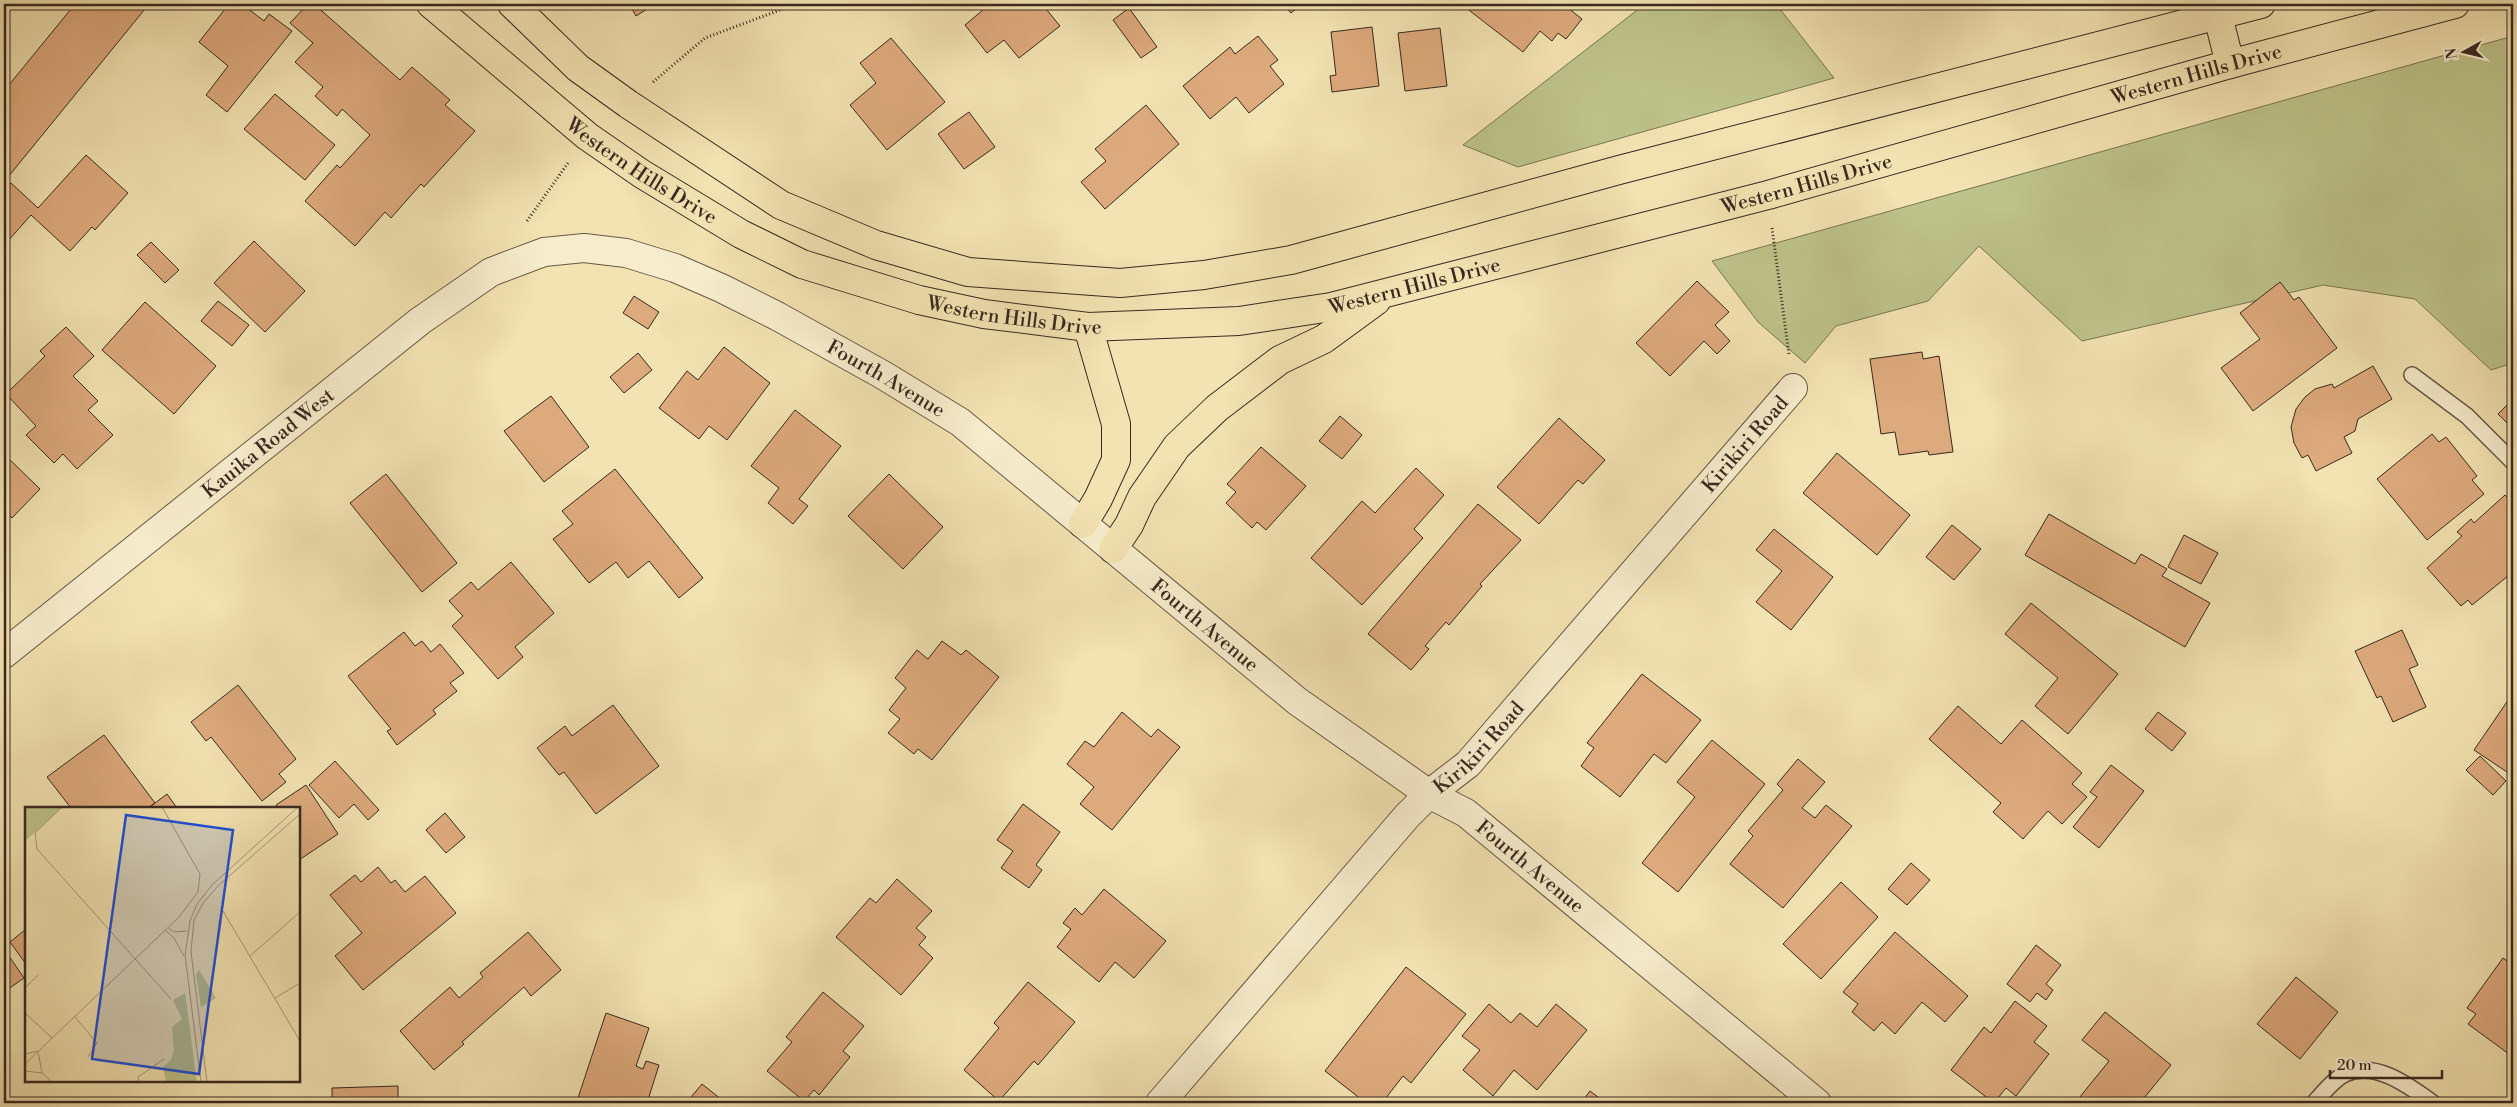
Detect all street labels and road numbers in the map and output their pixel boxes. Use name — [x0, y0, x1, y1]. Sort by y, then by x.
street label: Western Hills Drive — [2107, 40, 2285, 111]
street label: Western Hills Drive — [559, 112, 721, 231]
street label: Western Hills Drive — [1718, 149, 1895, 221]
street label: Western Hills Drive — [1325, 253, 1503, 321]
street label: Western Hills Drive — [923, 291, 1102, 341]
street label: Fourth Avenue — [822, 335, 949, 424]
street label: Kauika Road West — [198, 383, 340, 504]
street label: Kirikiri Road — [1697, 391, 1795, 499]
street label: Fourth Avenue — [1145, 574, 1263, 678]
street label: Kirikiri Road — [1429, 696, 1531, 800]
street label: Fourth Avenue — [1470, 815, 1589, 919]

